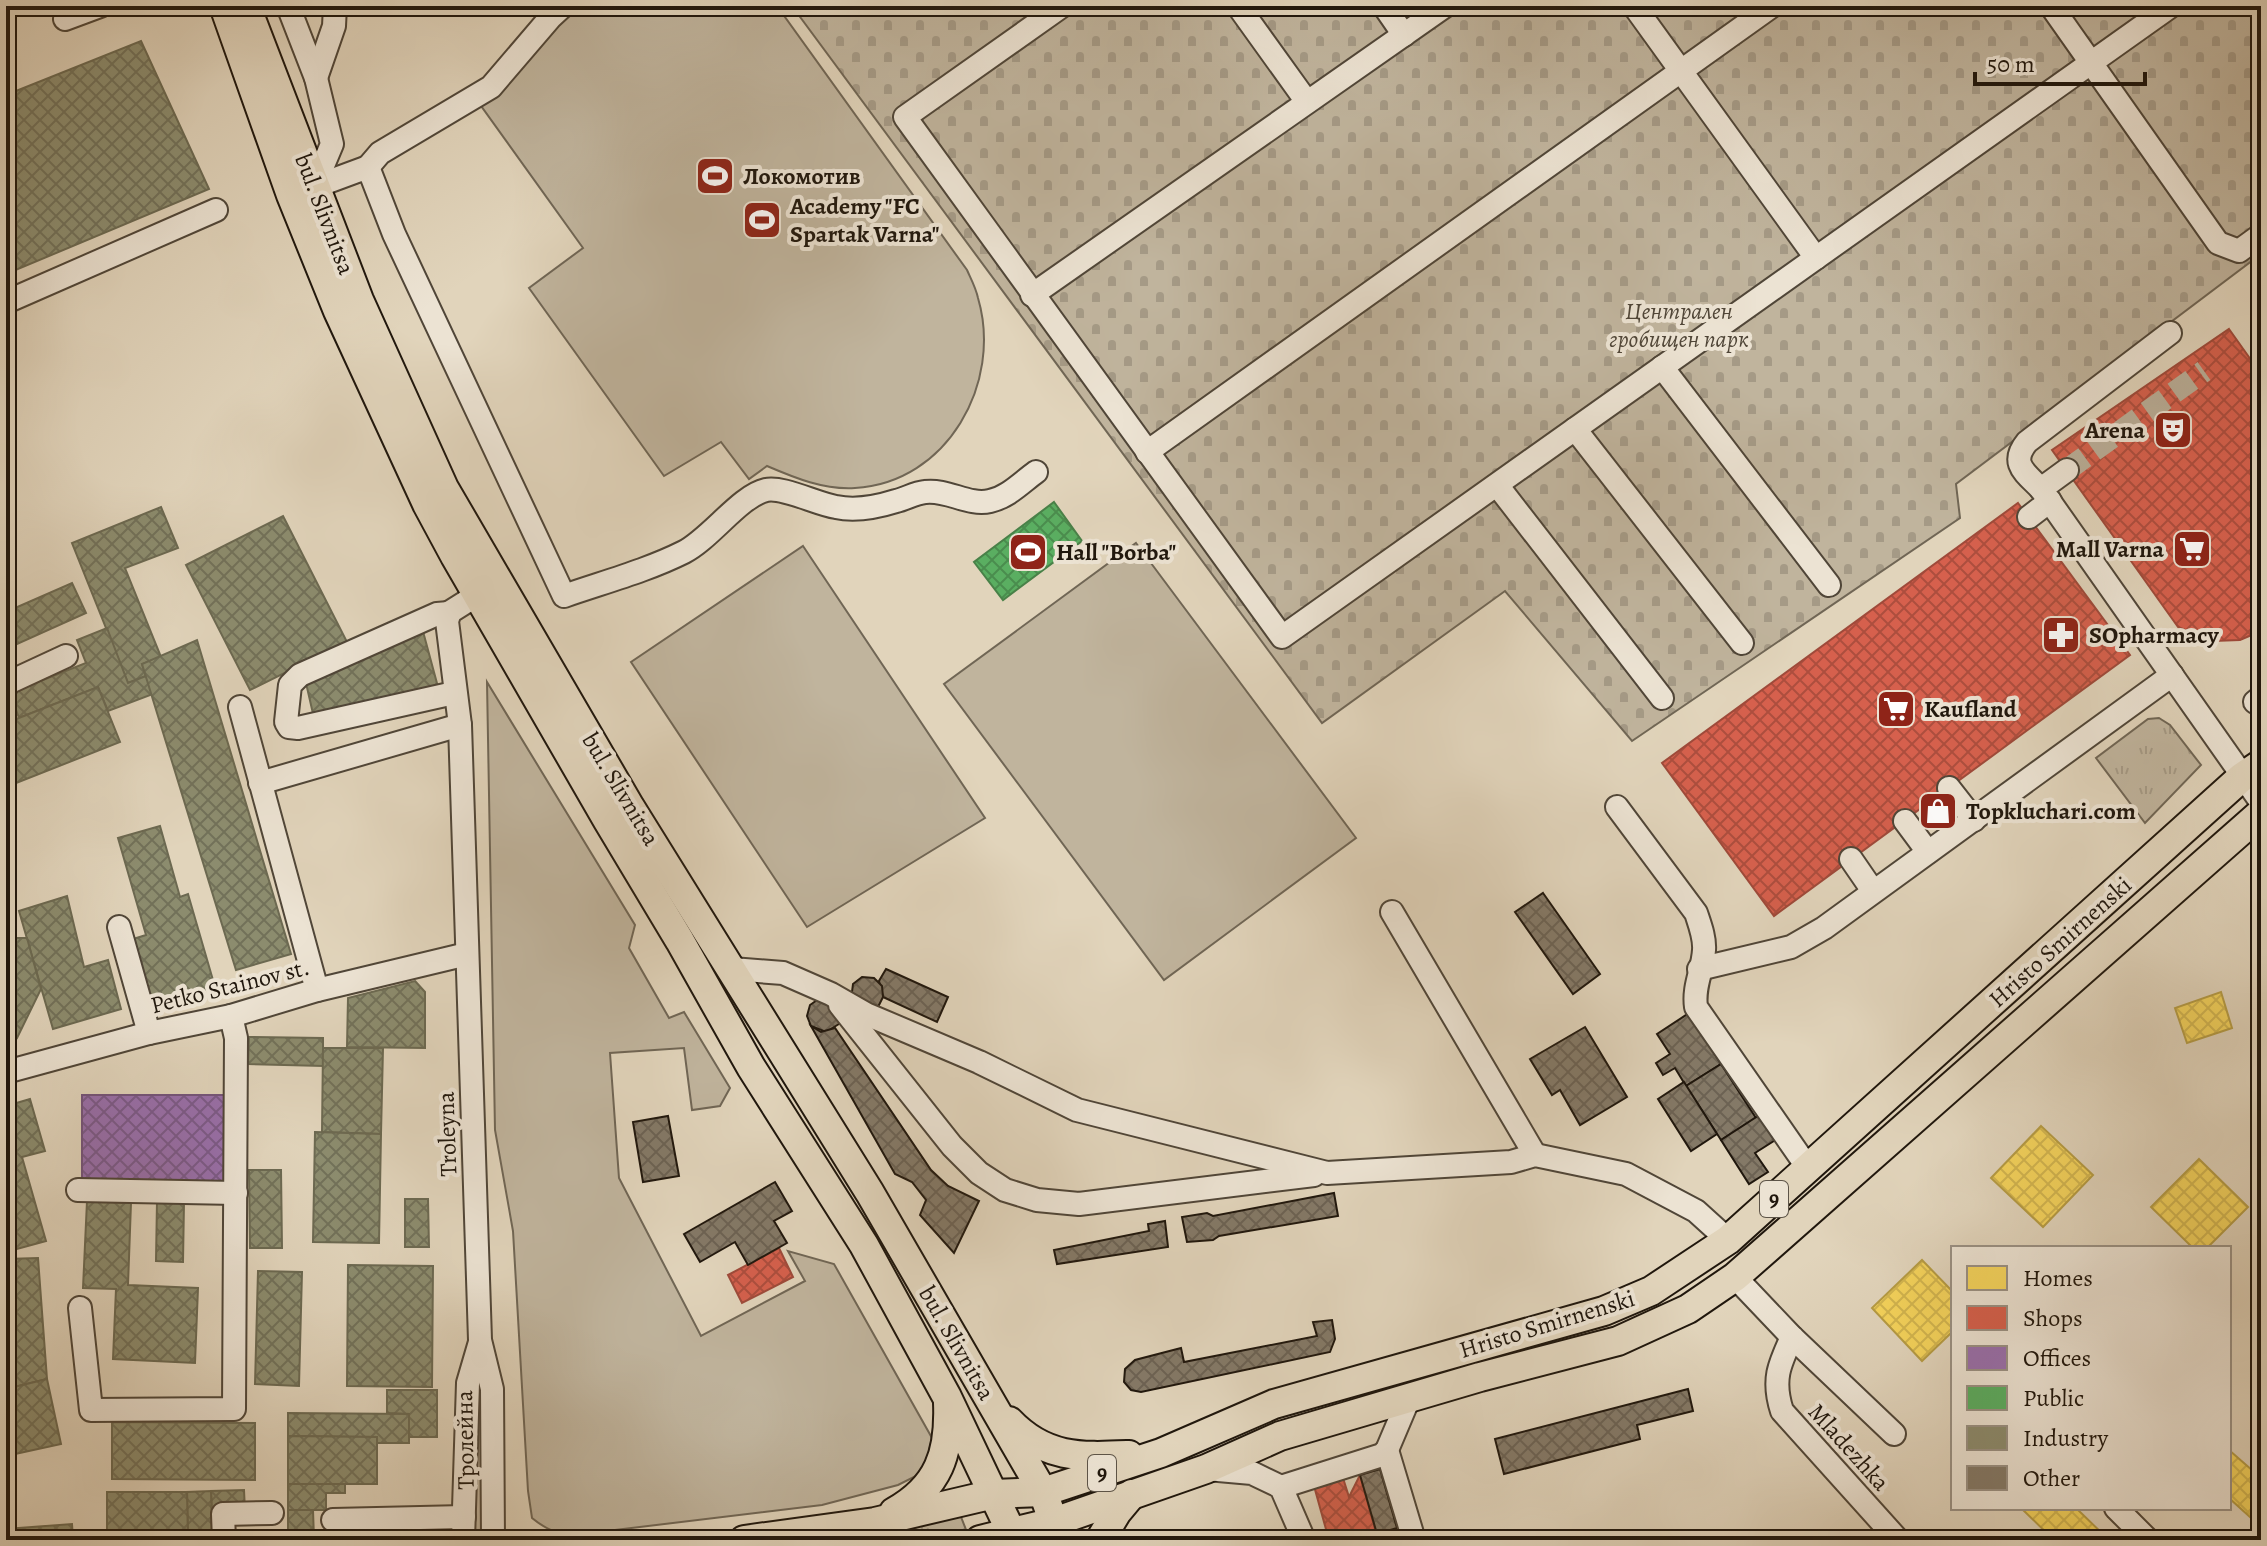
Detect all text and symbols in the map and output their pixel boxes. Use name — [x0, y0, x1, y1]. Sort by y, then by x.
scale bar — [1975, 36, 2145, 86]
text: 50 m — [1987, 48, 2035, 80]
street label: bul. Slivnitsa — [287, 149, 363, 280]
sports icon: Локомотив — [694, 155, 736, 197]
place label: Локомотив — [743, 160, 861, 192]
place label: Academy "FC Spartak Varna" — [789, 190, 940, 250]
sports icon: Academy "FC Spartak Varna" — [741, 199, 783, 241]
park label: Централен гробищен парк — [1609, 295, 1749, 355]
theatre icon: Arena — [2152, 409, 2194, 451]
place label: Arena — [2084, 414, 2145, 446]
supermarket icon: Mall Varna — [2171, 528, 2213, 570]
sports icon: Hall "Borba" — [1007, 531, 1049, 573]
place label: Mall Varna — [2056, 533, 2164, 565]
place label: Hall "Borba" — [1056, 536, 1176, 568]
pharmacy icon: SOpharmacy — [2040, 614, 2082, 656]
place label: SOpharmacy — [2089, 619, 2220, 651]
supermarket icon: Kaufland — [1875, 688, 1917, 730]
place label: Kaufland — [1924, 693, 2017, 725]
street label: bul. Slivnitsa — [575, 726, 668, 852]
shop icon: Topkluchari.com — [1917, 790, 1959, 832]
place label: Topkluchari.com — [1966, 795, 2136, 827]
street label: Hristo Smirnenski — [1982, 869, 2138, 1015]
street label: Petko Stainov st. — [147, 951, 313, 1021]
street label: Troleyna — [429, 1090, 464, 1177]
road number: 9 — [1760, 1181, 1788, 1217]
legend — [1951, 1246, 2231, 1510]
text: Homes — [2023, 1262, 2093, 1294]
street label: bul. Slivnitsa — [911, 1280, 1003, 1407]
street label: Hristo Smirnenski — [1455, 1282, 1639, 1366]
text: Shops — [2023, 1302, 2083, 1334]
text: Offices — [2023, 1342, 2091, 1374]
text: Public — [2023, 1382, 2084, 1414]
street label: Тролейна — [448, 1390, 482, 1490]
street label: Mladezhka — [1801, 1396, 1897, 1498]
text: Industry — [2023, 1422, 2109, 1454]
road number: 9 — [1088, 1455, 1116, 1491]
text: Other — [2023, 1462, 2080, 1494]

